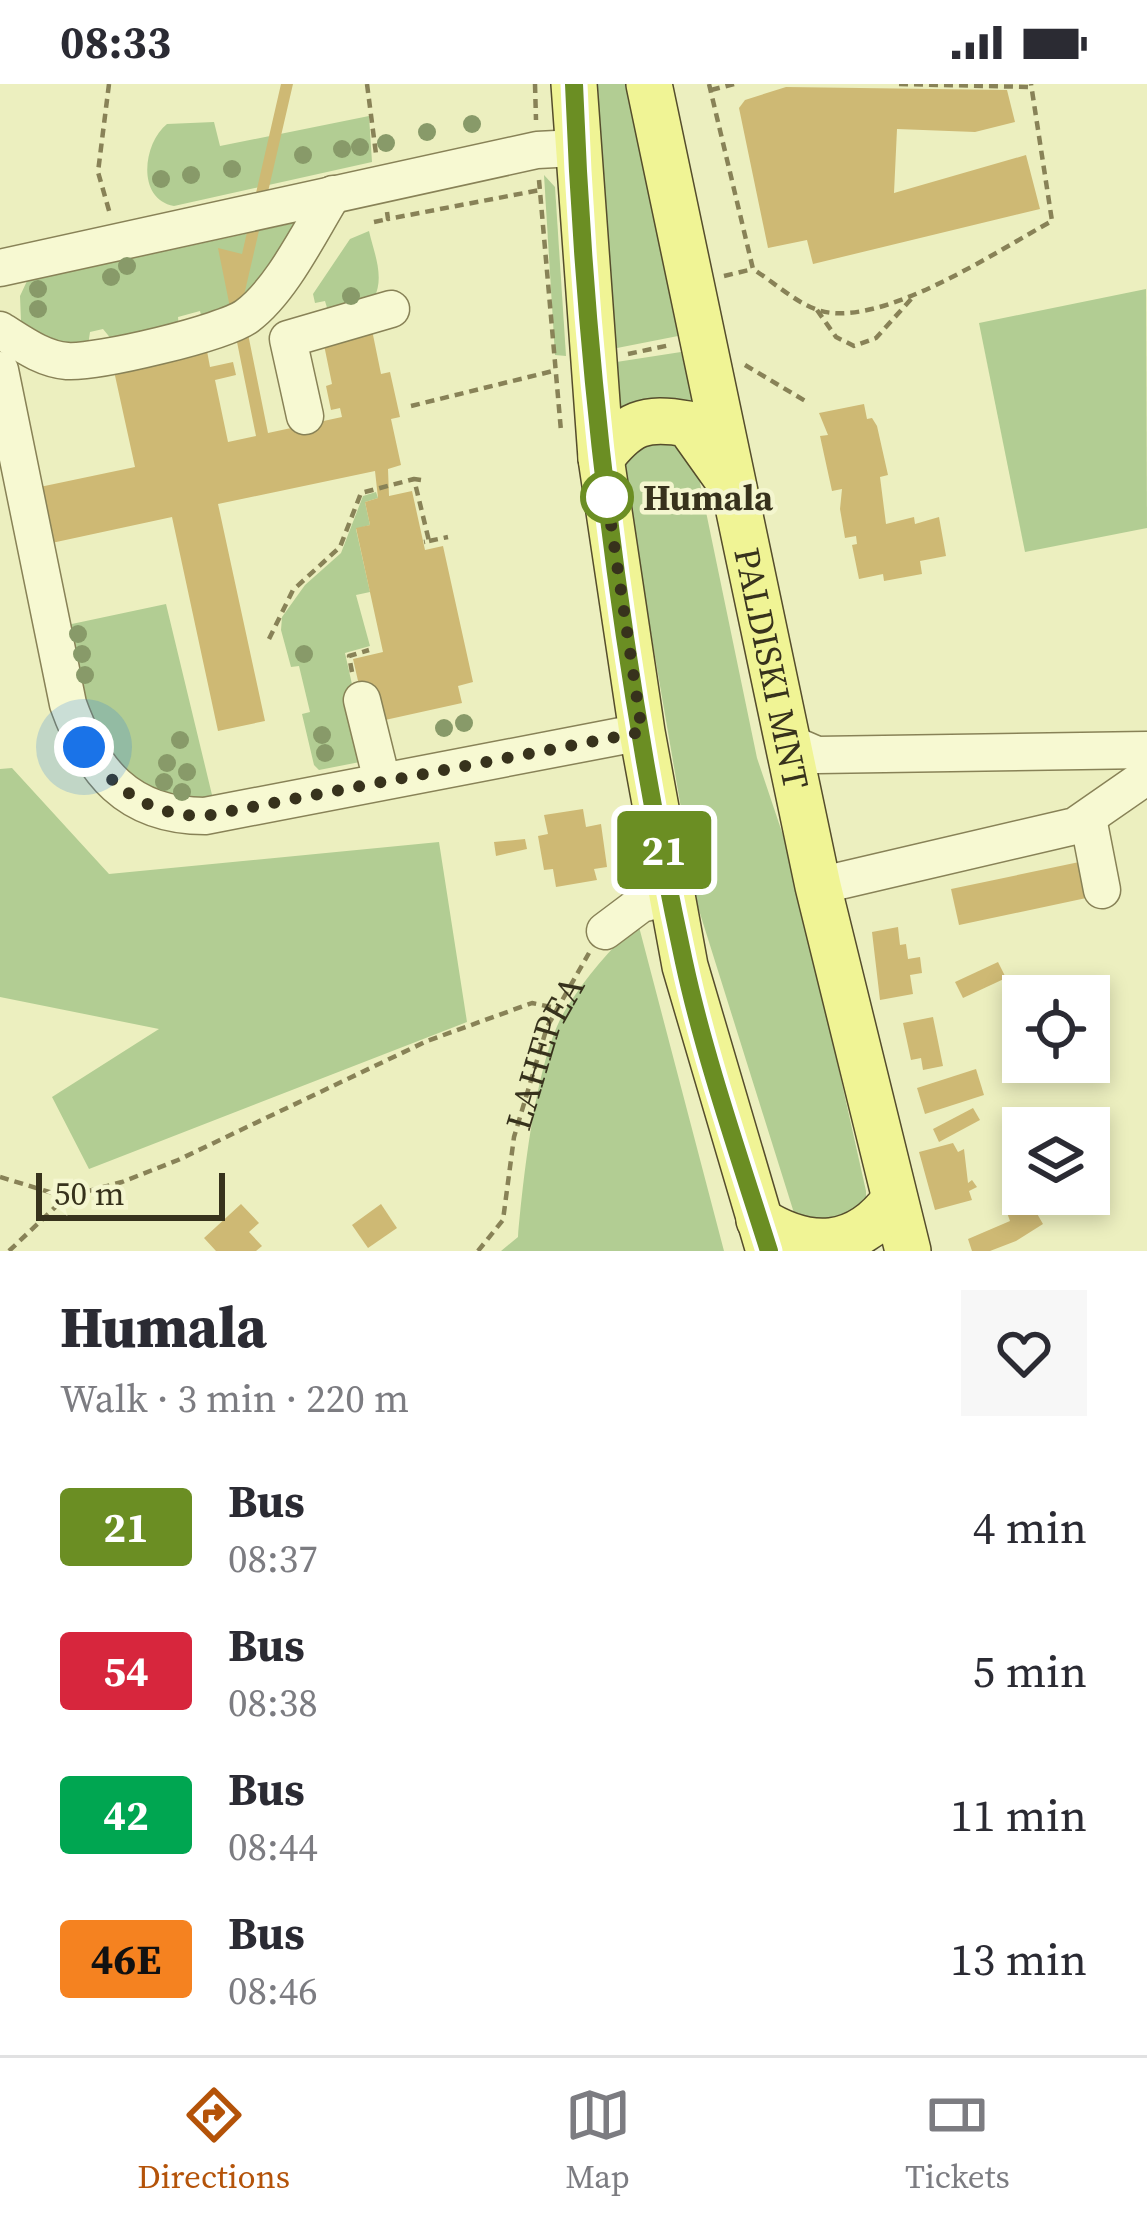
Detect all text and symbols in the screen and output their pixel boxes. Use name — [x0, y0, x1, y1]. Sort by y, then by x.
text: 08:33 — [60, 11, 171, 73]
marker: Humala — [582, 472, 632, 522]
place label: Humala — [643, 473, 774, 522]
street label: PALDISKI MNT — [723, 543, 821, 794]
your location — [54, 717, 114, 777]
line badge: 21 — [610, 811, 718, 889]
text: 21 — [641, 821, 687, 879]
street label: LAHEPEA — [493, 967, 596, 1136]
map controls — [1002, 975, 1110, 1215]
button: locate — [1002, 975, 1110, 1083]
button: layers — [1002, 1107, 1110, 1215]
scale bar — [36, 1167, 225, 1220]
text: 50 m — [54, 1171, 124, 1216]
text: Humala — [60, 1288, 267, 1366]
button: heart — [961, 1290, 1087, 1416]
text: Walk · 3 min · 220 m — [60, 1372, 409, 1425]
text: Bus — [228, 1470, 305, 1532]
text: 4 min — [973, 1496, 1087, 1558]
text: 21 — [103, 1498, 149, 1556]
text: 08:37 — [228, 1532, 318, 1585]
text: Bus — [228, 1614, 305, 1676]
text: 5 min — [973, 1640, 1087, 1702]
text: 54 — [103, 1642, 149, 1700]
text: 08:38 — [228, 1676, 318, 1729]
text: Bus — [228, 1758, 305, 1820]
text: 11 min — [950, 1784, 1087, 1846]
text: 42 — [103, 1786, 149, 1844]
text: 08:44 — [228, 1820, 318, 1873]
text: Bus — [228, 1902, 305, 1964]
text: 13 min — [950, 1928, 1087, 1990]
text: 46E — [91, 1930, 161, 1988]
text: 08:46 — [228, 1964, 318, 2017]
tab: Directions — [137, 2082, 290, 2199]
tab: Map — [565, 2082, 631, 2199]
tab: Tickets — [905, 2082, 1010, 2199]

